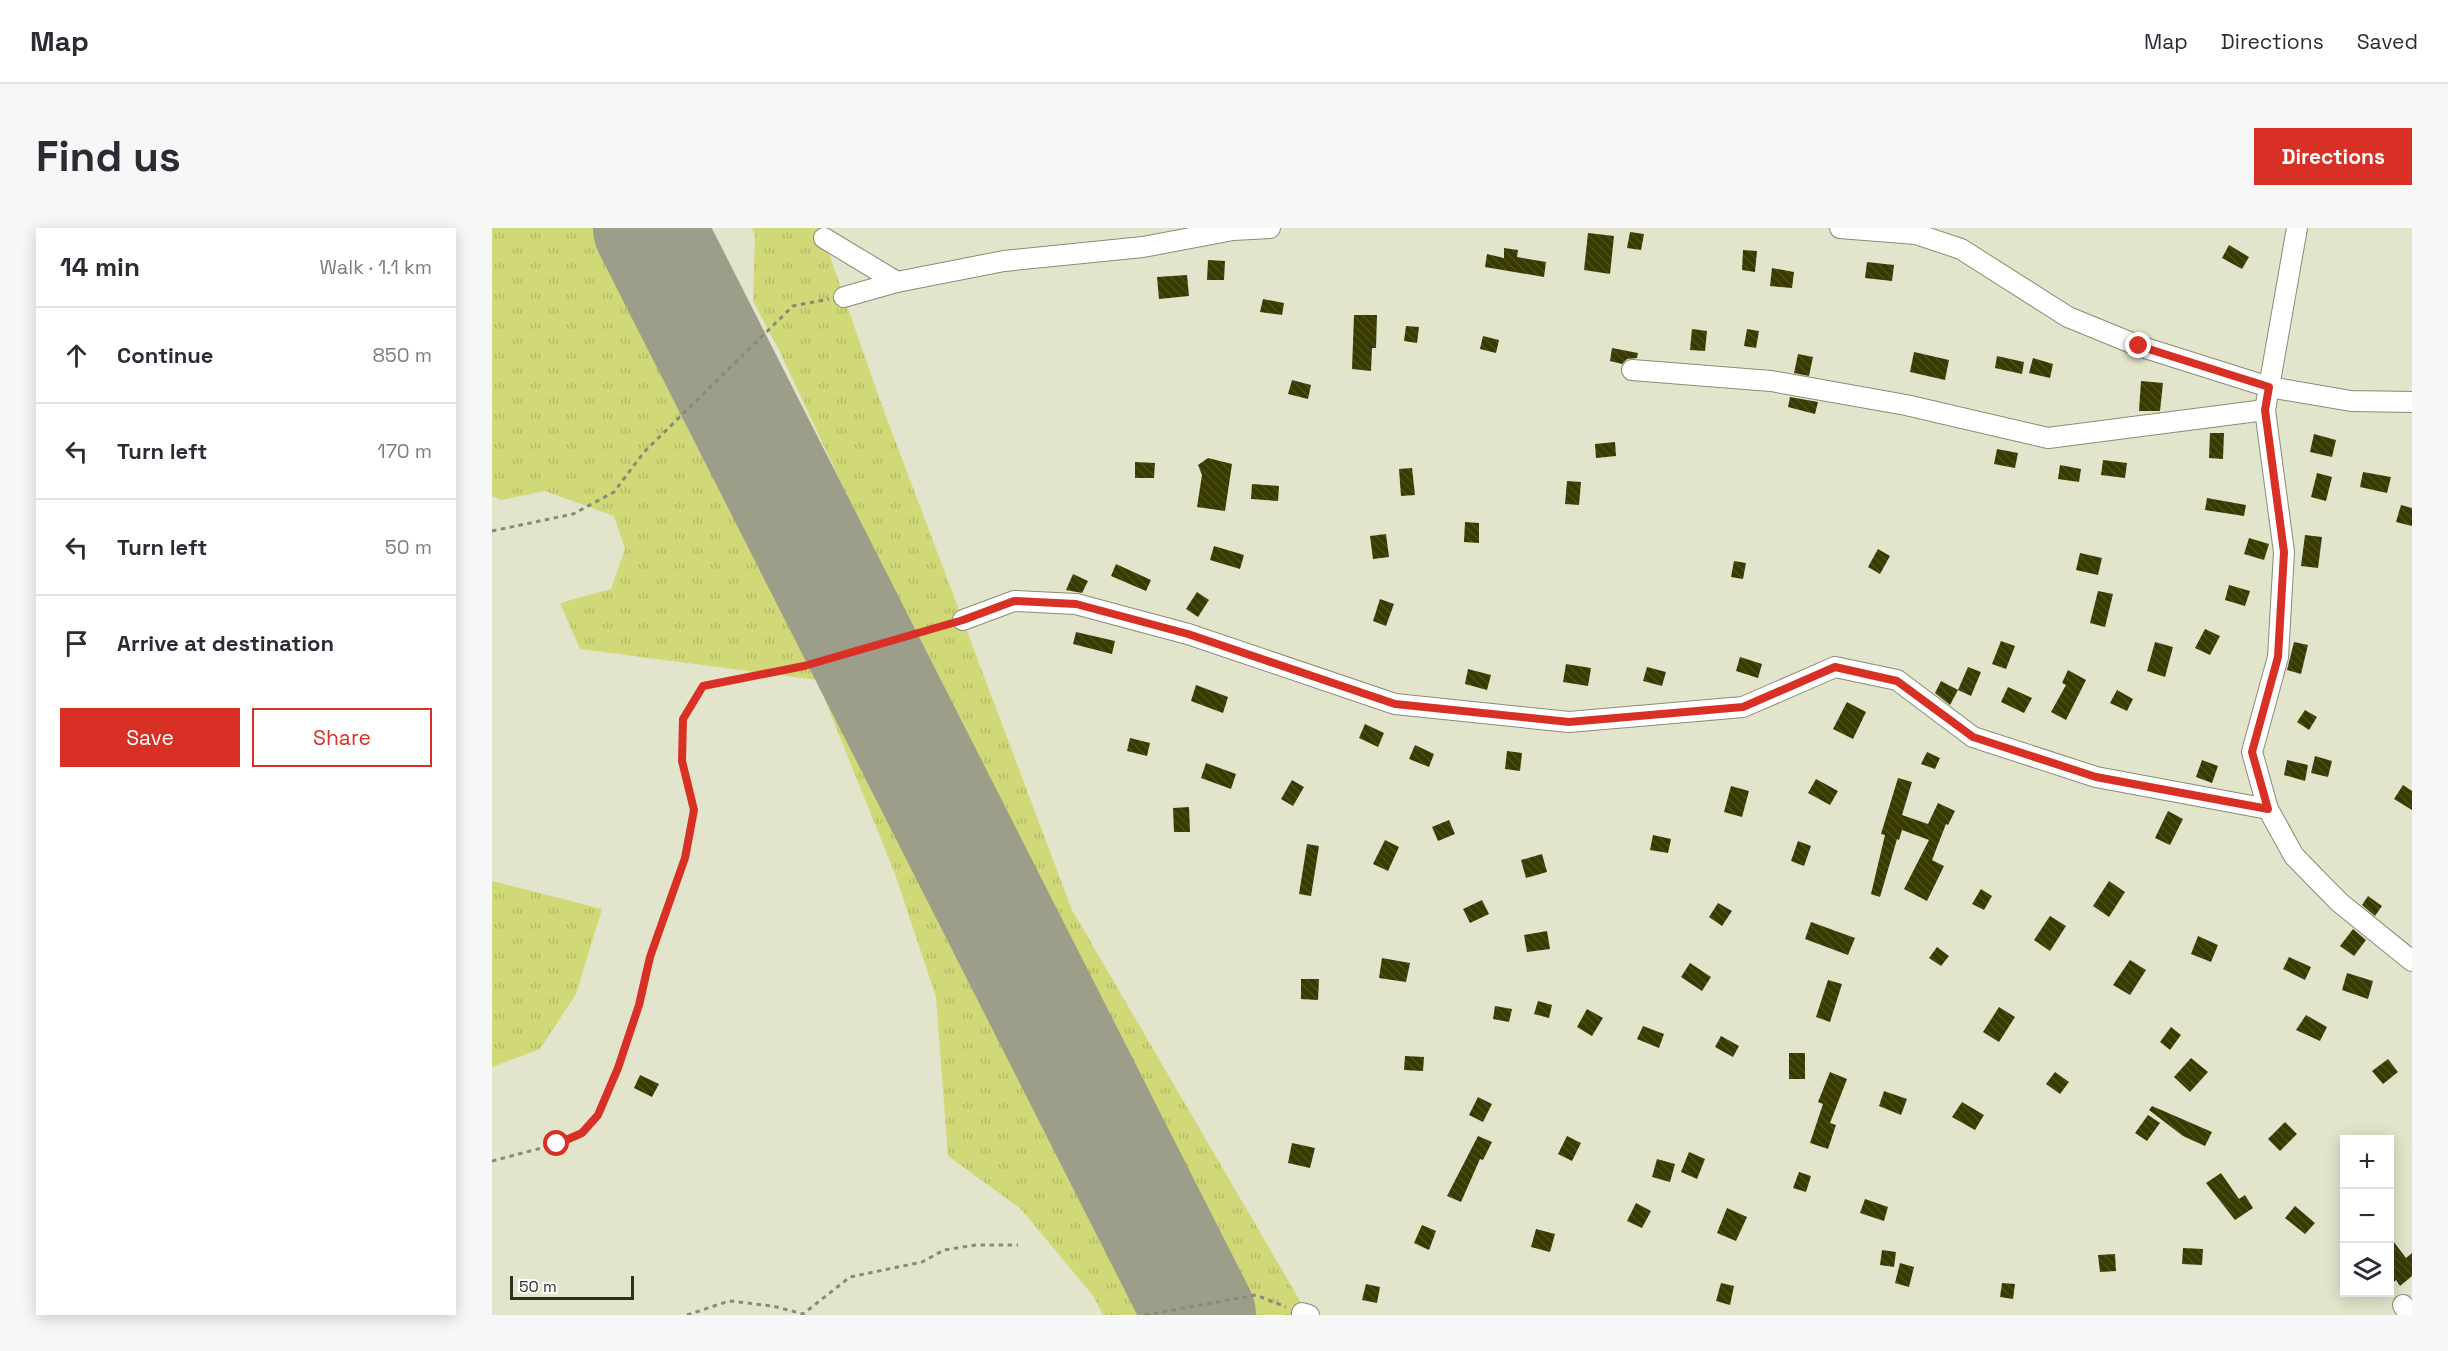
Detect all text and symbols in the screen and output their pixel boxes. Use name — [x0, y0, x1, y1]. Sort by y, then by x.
text: Map — [30, 23, 89, 59]
text: Map — [2144, 28, 2188, 55]
text: Directions — [2221, 28, 2324, 55]
text: Saved — [2357, 28, 2418, 55]
button: Directions — [2254, 128, 2412, 185]
text: Find us — [36, 130, 181, 183]
text: 14 min — [60, 250, 140, 284]
text: Walk · 1.1 km — [319, 254, 432, 280]
route end — [2125, 332, 2151, 358]
icon: ahead — [60, 339, 93, 372]
text: Continue — [117, 341, 213, 369]
text: 850 m — [372, 342, 432, 368]
icon: left — [60, 435, 93, 468]
text: Turn left — [117, 437, 207, 465]
text: 170 m — [377, 438, 432, 464]
icon: left — [60, 531, 93, 564]
text: Turn left — [117, 533, 207, 561]
text: 50 m — [385, 534, 432, 560]
icon: arrive — [60, 627, 93, 660]
text: Arrive at destination — [117, 629, 334, 657]
button: Save — [60, 708, 240, 767]
button: Share — [252, 708, 432, 767]
route start — [543, 1130, 569, 1156]
map controls — [2340, 1135, 2394, 1297]
button: + — [2340, 1135, 2394, 1189]
button: − — [2340, 1189, 2394, 1243]
button: layers — [2340, 1243, 2394, 1297]
scale bar — [510, 1273, 634, 1300]
text: 50 m — [519, 1276, 557, 1297]

